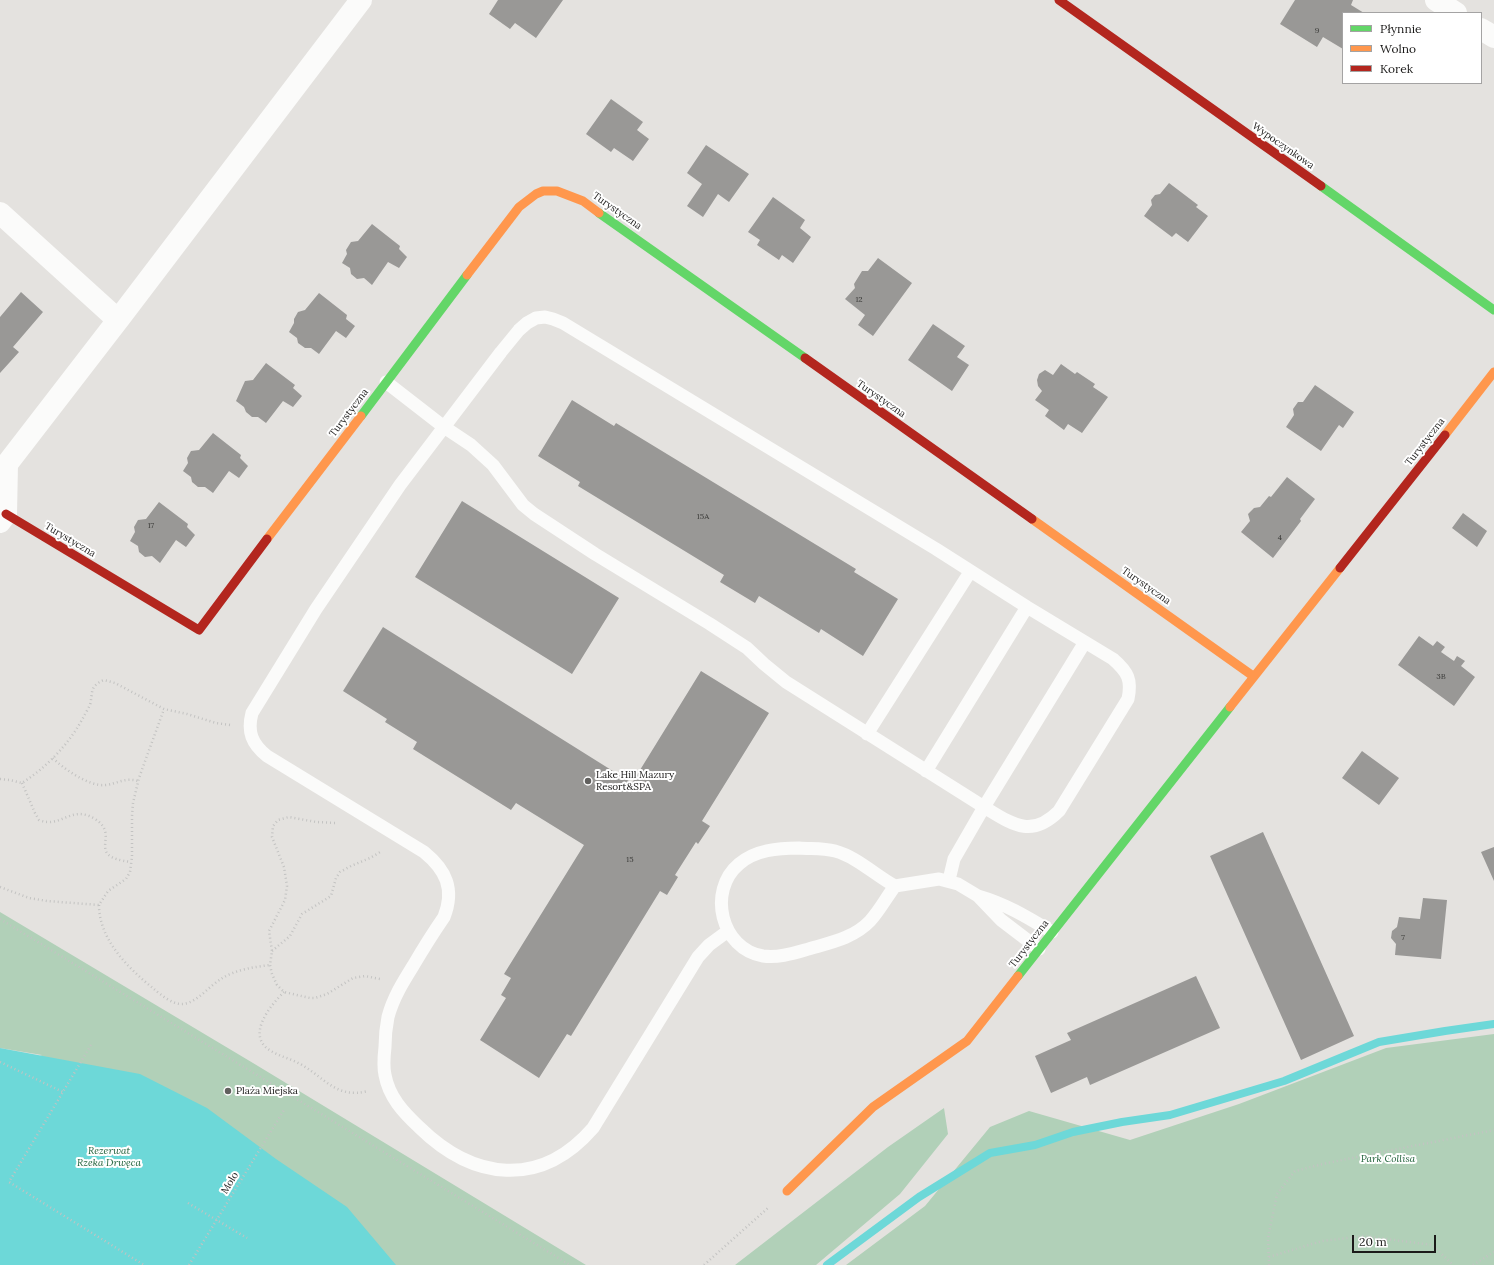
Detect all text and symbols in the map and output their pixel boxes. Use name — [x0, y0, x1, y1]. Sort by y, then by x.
legend — [1342, 12, 1482, 84]
text: Płynnie — [1380, 21, 1422, 36]
house number: 9 — [1315, 26, 1319, 36]
text: Wolno — [1380, 41, 1416, 56]
text: Korek — [1380, 61, 1413, 76]
street label: Wypoczynkowa — [1250, 120, 1316, 172]
street label: Turystyczna — [590, 190, 644, 232]
house number: 12 — [855, 295, 863, 305]
street label: Turystyczna — [854, 378, 908, 420]
street label: Turystyczna — [327, 387, 371, 439]
street label: Turystyczna — [1403, 416, 1447, 468]
house number: 15A — [697, 512, 709, 522]
street label: Turystyczna — [42, 520, 98, 560]
house number: 17 — [148, 521, 154, 531]
house number: 4 — [1278, 533, 1282, 543]
street label: Turystyczna — [1119, 565, 1173, 607]
house number: 3B — [1436, 672, 1446, 682]
place label: Lake Hill Mazury Resort&SPA — [596, 769, 674, 792]
marker: Lake Hill Mazury Resort&SPA — [583, 776, 593, 786]
house number: 15 — [626, 855, 634, 865]
street label: Turystyczna — [1007, 918, 1051, 970]
house number: 7 — [1401, 933, 1405, 943]
place label: Plaża Miejska — [236, 1085, 298, 1097]
marker: Plaża Miejska — [223, 1086, 233, 1096]
park label: Rezerwat Rzeka Drwęca — [77, 1145, 141, 1168]
park label: Park Collisa — [1361, 1153, 1415, 1165]
street label: Molo — [219, 1170, 241, 1196]
scale bar — [1354, 1227, 1438, 1253]
text: 20 m — [1359, 1234, 1387, 1249]

